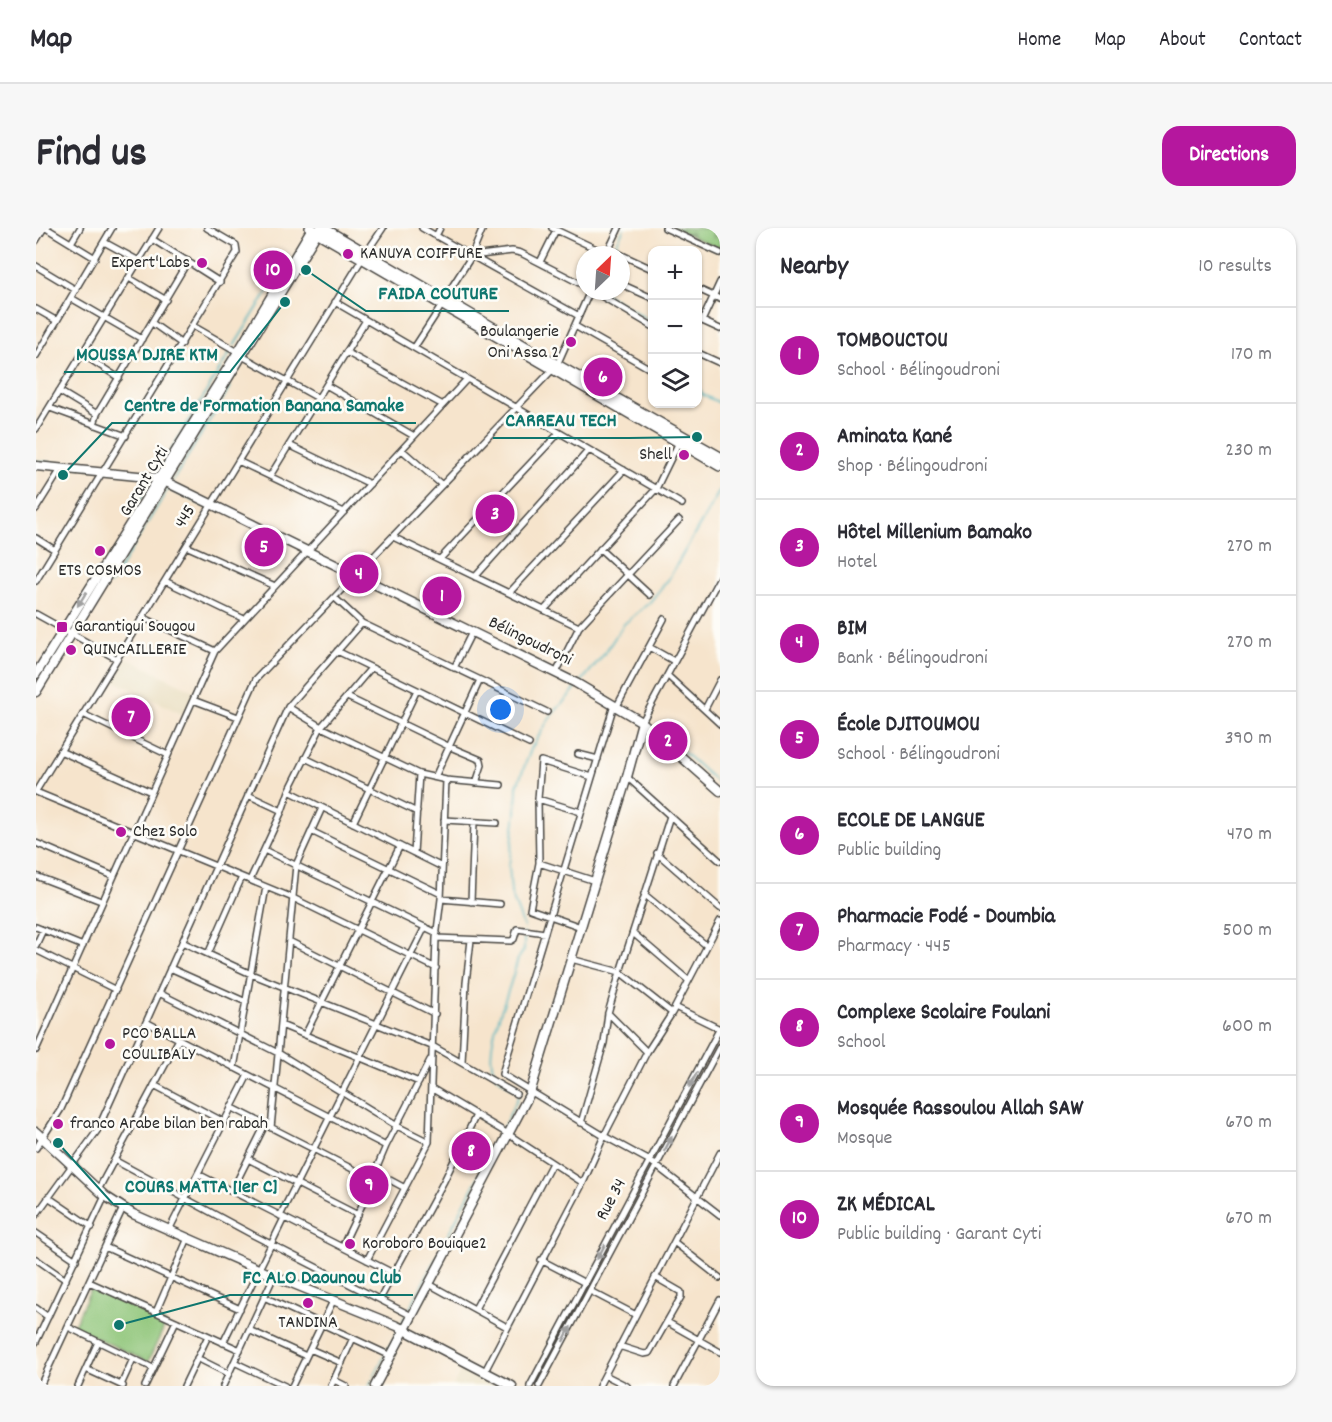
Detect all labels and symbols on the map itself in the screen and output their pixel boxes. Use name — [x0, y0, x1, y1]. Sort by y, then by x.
place label: KANUYA COIFFURE — [360, 242, 483, 267]
north arrow — [576, 246, 630, 300]
marker: KANUYA COIFFURE — [341, 247, 355, 261]
pin: 10 — [254, 248, 292, 292]
place label: Expert'Labs — [111, 251, 190, 276]
marker: Expert'Labs — [195, 256, 209, 270]
callout: FAIDA COUTURE — [366, 273, 509, 311]
text: FAIDA COUTURE — [378, 281, 499, 309]
place label: Boulangerie Oni Assa 2 — [480, 320, 559, 366]
callout: MOUSSA DJIRE KTM — [64, 334, 230, 372]
marker: Boulangerie Oni Assa 2 — [564, 335, 578, 349]
text: MOUSSA DJIRE KTM — [76, 342, 218, 370]
pin: 6 — [584, 354, 622, 400]
callout: Centre de Formation Banana Samake — [112, 385, 416, 423]
text: Centre de Formation Banana Samake — [124, 393, 404, 421]
callout: CARREAU TECH — [493, 400, 629, 438]
text: CARREAU TECH — [505, 408, 617, 436]
street label: Garant Cyti — [114, 442, 176, 522]
place label: Shell — [639, 443, 673, 468]
marker: Shell — [677, 448, 691, 462]
pin: 3 — [476, 492, 514, 536]
street label: 445 — [169, 501, 203, 533]
pin: 5 — [244, 524, 284, 570]
marker: ETS COSMOS — [93, 544, 107, 558]
pin: 4 — [340, 552, 378, 596]
place label: ETS COSMOS — [58, 559, 142, 584]
pin: 1 — [422, 574, 462, 619]
one-way arrow — [77, 591, 88, 607]
street label: Bélingoudroni — [484, 611, 576, 673]
place label: Garantigui Sougou — [74, 615, 195, 640]
marker: Garantigui Sougou — [55, 620, 69, 634]
place label: QUINCAILLERIE — [83, 638, 186, 663]
marker: QUINCAILLERIE — [64, 643, 78, 657]
pin: 7 — [112, 694, 151, 740]
your location — [486, 695, 515, 724]
pin: 2 — [648, 718, 688, 764]
place label: Chez Solo — [133, 820, 197, 845]
marker: Chez Solo — [114, 825, 128, 839]
place label: PCO BALLA COULIBALY — [122, 1022, 197, 1068]
marker: PCO BALLA COULIBALY — [103, 1037, 117, 1051]
one-way arrow — [688, 1072, 698, 1089]
place label: franco Arabe bilan ben rabah — [70, 1112, 268, 1137]
marker: franco Arabe bilan ben rabah — [51, 1117, 65, 1131]
pin: 8 — [452, 1128, 490, 1174]
one-way arrow — [664, 1135, 673, 1152]
pin: 9 — [350, 1162, 388, 1208]
callout: COURS MATTA [1er C] — [113, 1166, 289, 1204]
text: COURS MATTA [1er C] — [125, 1174, 277, 1202]
street label: Rue 34 — [591, 1175, 633, 1225]
place label: Koroboro Bouique2 — [362, 1232, 487, 1257]
marker: Koroboro Bouique2 — [343, 1237, 357, 1251]
one-way arrow — [596, 1244, 606, 1261]
callout: FC ALO Daounou Club — [230, 1257, 413, 1295]
text: FC ALO Daounou Club — [242, 1265, 402, 1293]
marker: TANDINA — [301, 1296, 315, 1310]
place label: TANDINA — [278, 1311, 338, 1336]
one-way arrow — [562, 1326, 572, 1343]

